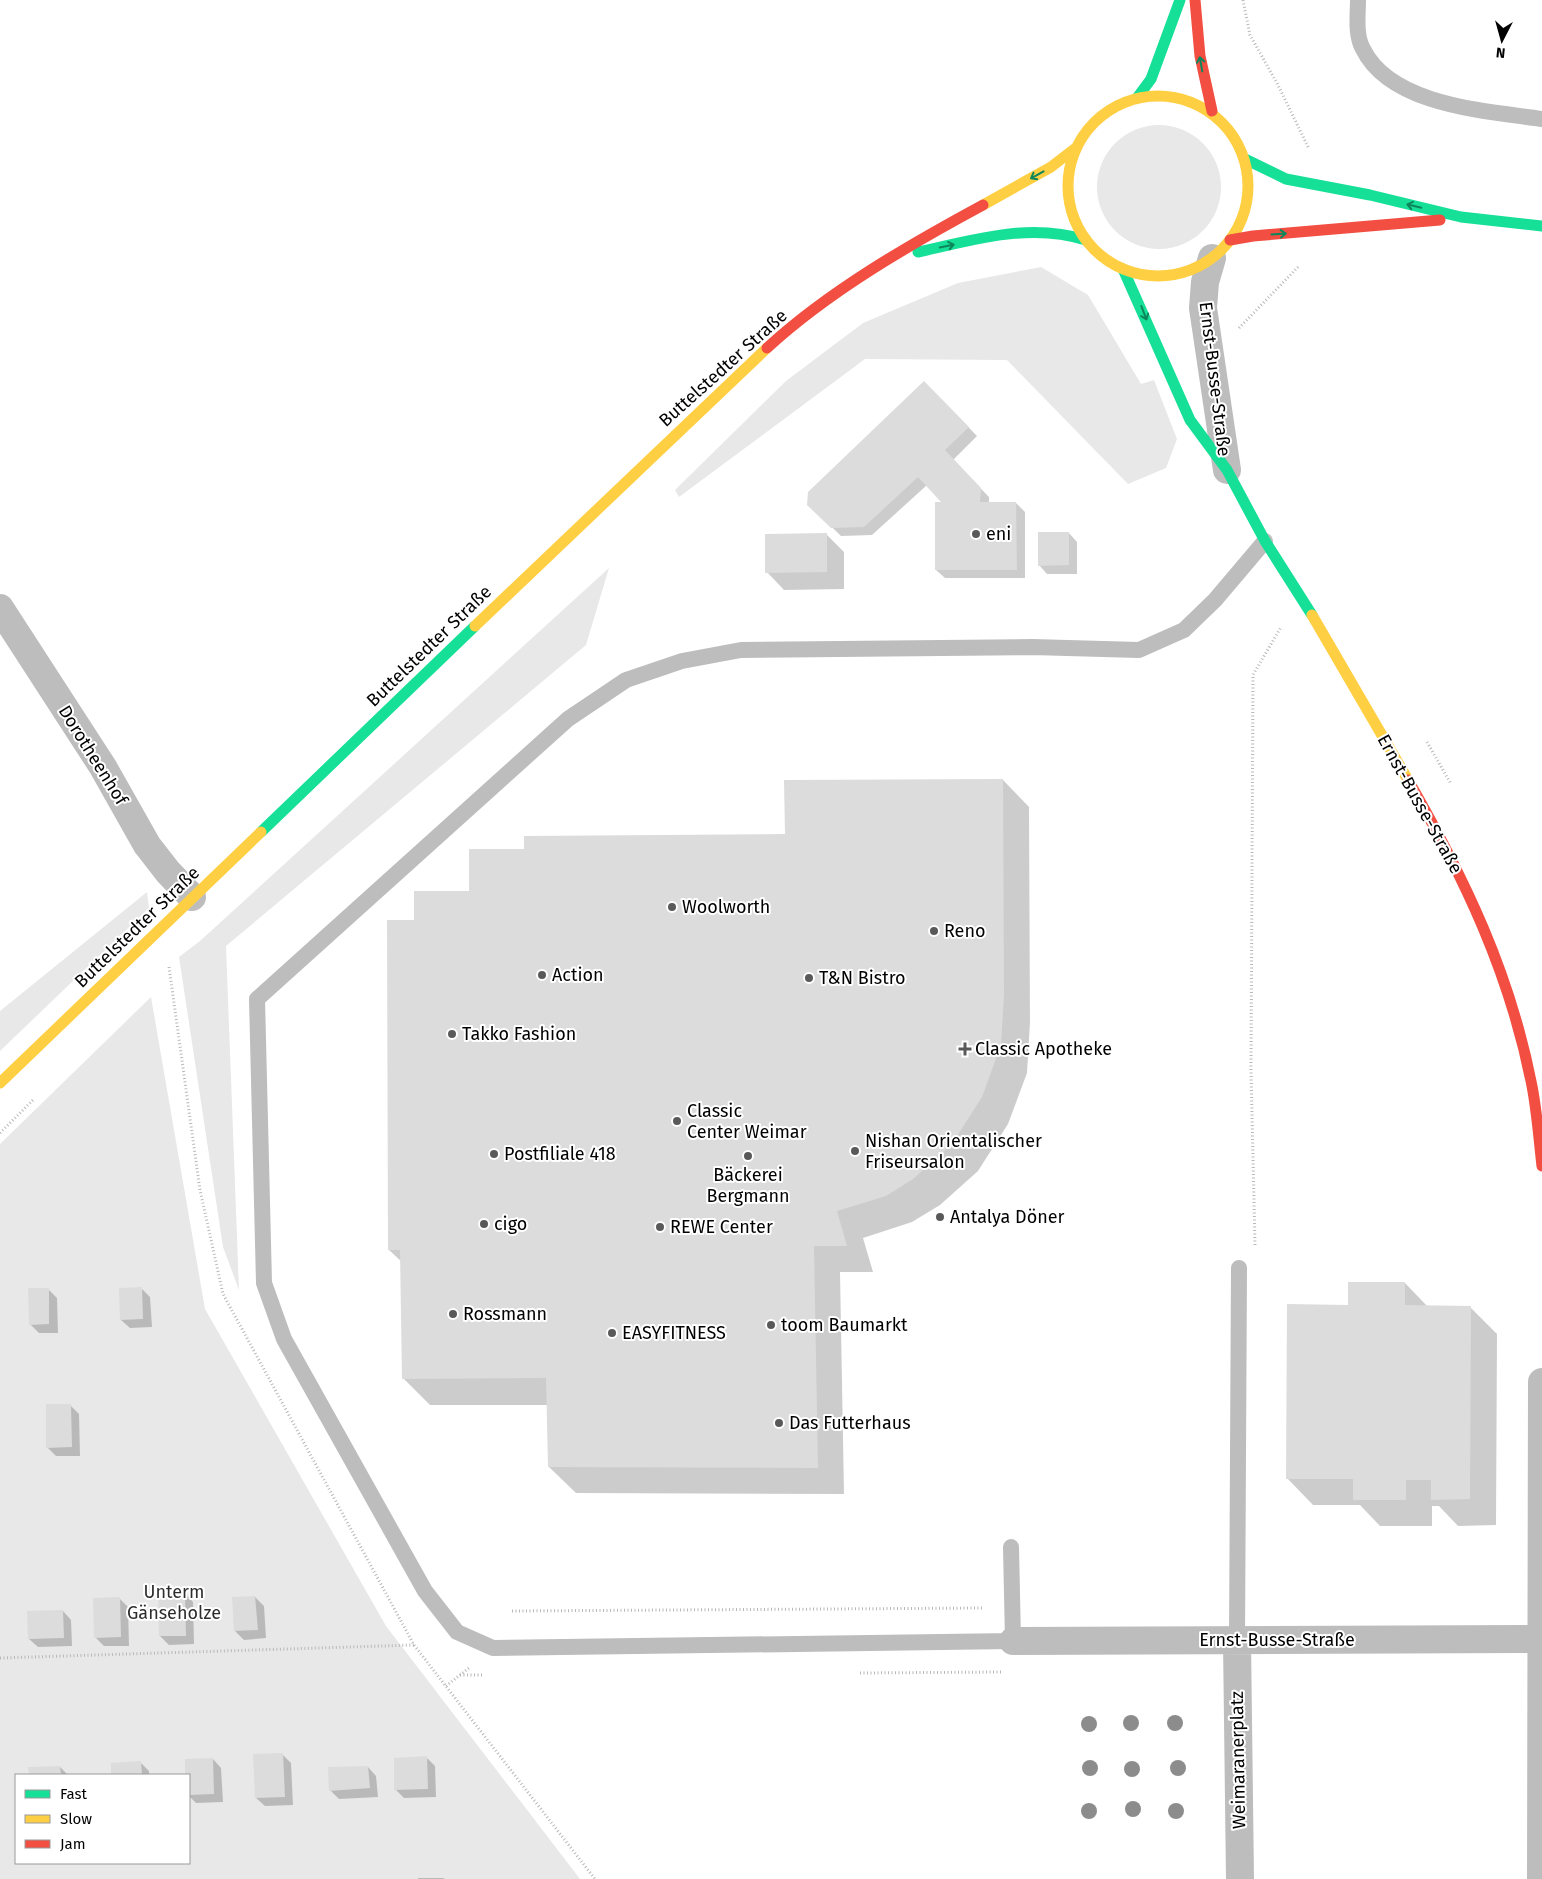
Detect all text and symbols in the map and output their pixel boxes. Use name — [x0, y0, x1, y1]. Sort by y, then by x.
north arrow — [1477, 15, 1527, 65]
text: N — [1495, 43, 1506, 61]
one-way arrow — [1195, 56, 1205, 72]
one-way arrow — [1030, 171, 1045, 180]
one-way arrow — [1406, 201, 1422, 210]
one-way arrow — [1270, 229, 1286, 239]
one-way arrow — [938, 241, 954, 250]
street label: Ernst-Busse-Straße — [1195, 300, 1235, 458]
street label: Buttelstedter Straße — [654, 305, 792, 431]
one-way arrow — [1140, 306, 1149, 321]
place label: eni — [986, 523, 1011, 545]
marker: eni — [970, 528, 982, 540]
street label: Buttelstedter Straße — [362, 581, 496, 711]
street label: Dorotheenhof — [54, 701, 133, 811]
street label: Ernst-Busse-Straße — [1373, 731, 1467, 877]
street label: Buttelstedter Straße — [70, 862, 204, 992]
place label: Woolworth — [682, 896, 770, 918]
marker: Woolworth — [666, 901, 678, 913]
place label: Reno — [944, 920, 986, 942]
marker: Reno — [928, 925, 940, 937]
place label: Action — [552, 964, 604, 986]
place label: T&N Bistro — [819, 967, 906, 989]
marker: Action — [536, 969, 548, 981]
marker: T&N Bistro — [803, 972, 815, 984]
place label: Takko Fashion — [462, 1023, 576, 1045]
marker: Takko Fashion — [446, 1028, 458, 1040]
place label: Classic Apotheke — [975, 1038, 1112, 1060]
marker: Classic Apotheke — [959, 1043, 971, 1055]
place label: Classic Center Weimar — [687, 1100, 807, 1143]
marker: Classic Center Weimar — [671, 1115, 683, 1127]
place label: Nishan Orientalischer Friseursalon — [865, 1130, 1042, 1173]
place label: Postfiliale 418 — [504, 1143, 616, 1165]
marker: Nishan Orientalischer Friseursalon — [849, 1145, 861, 1157]
marker: Postfiliale 418 — [488, 1148, 500, 1160]
marker: Bäckerei Bergmann — [742, 1150, 754, 1162]
place label: Bäckerei Bergmann — [706, 1164, 790, 1207]
place label: Antalya Döner — [950, 1206, 1065, 1228]
marker: Antalya Döner — [934, 1211, 946, 1223]
place label: cigo — [494, 1213, 527, 1235]
place label: REWE Center — [670, 1216, 773, 1238]
marker: cigo — [478, 1218, 490, 1230]
marker: REWE Center — [654, 1221, 666, 1233]
place label: Rossmann — [463, 1303, 547, 1325]
marker: Rossmann — [447, 1308, 459, 1320]
place label: toom Baumarkt — [781, 1314, 908, 1336]
marker: toom Baumarkt — [765, 1319, 777, 1331]
place label: EASYFITNESS — [622, 1322, 726, 1344]
marker: EASYFITNESS — [606, 1327, 618, 1339]
place label: Das Futterhaus — [789, 1412, 911, 1434]
marker: Das Futterhaus — [773, 1417, 785, 1429]
park label: Unterm Gänseholze — [127, 1581, 221, 1624]
street label: Ernst-Busse-Straße — [1199, 1629, 1355, 1651]
street label: Weimaranerplatz — [1226, 1691, 1250, 1829]
legend — [15, 1774, 190, 1864]
text: Fast — [60, 1785, 87, 1803]
text: Slow — [60, 1810, 92, 1828]
text: Jam — [60, 1835, 86, 1853]

